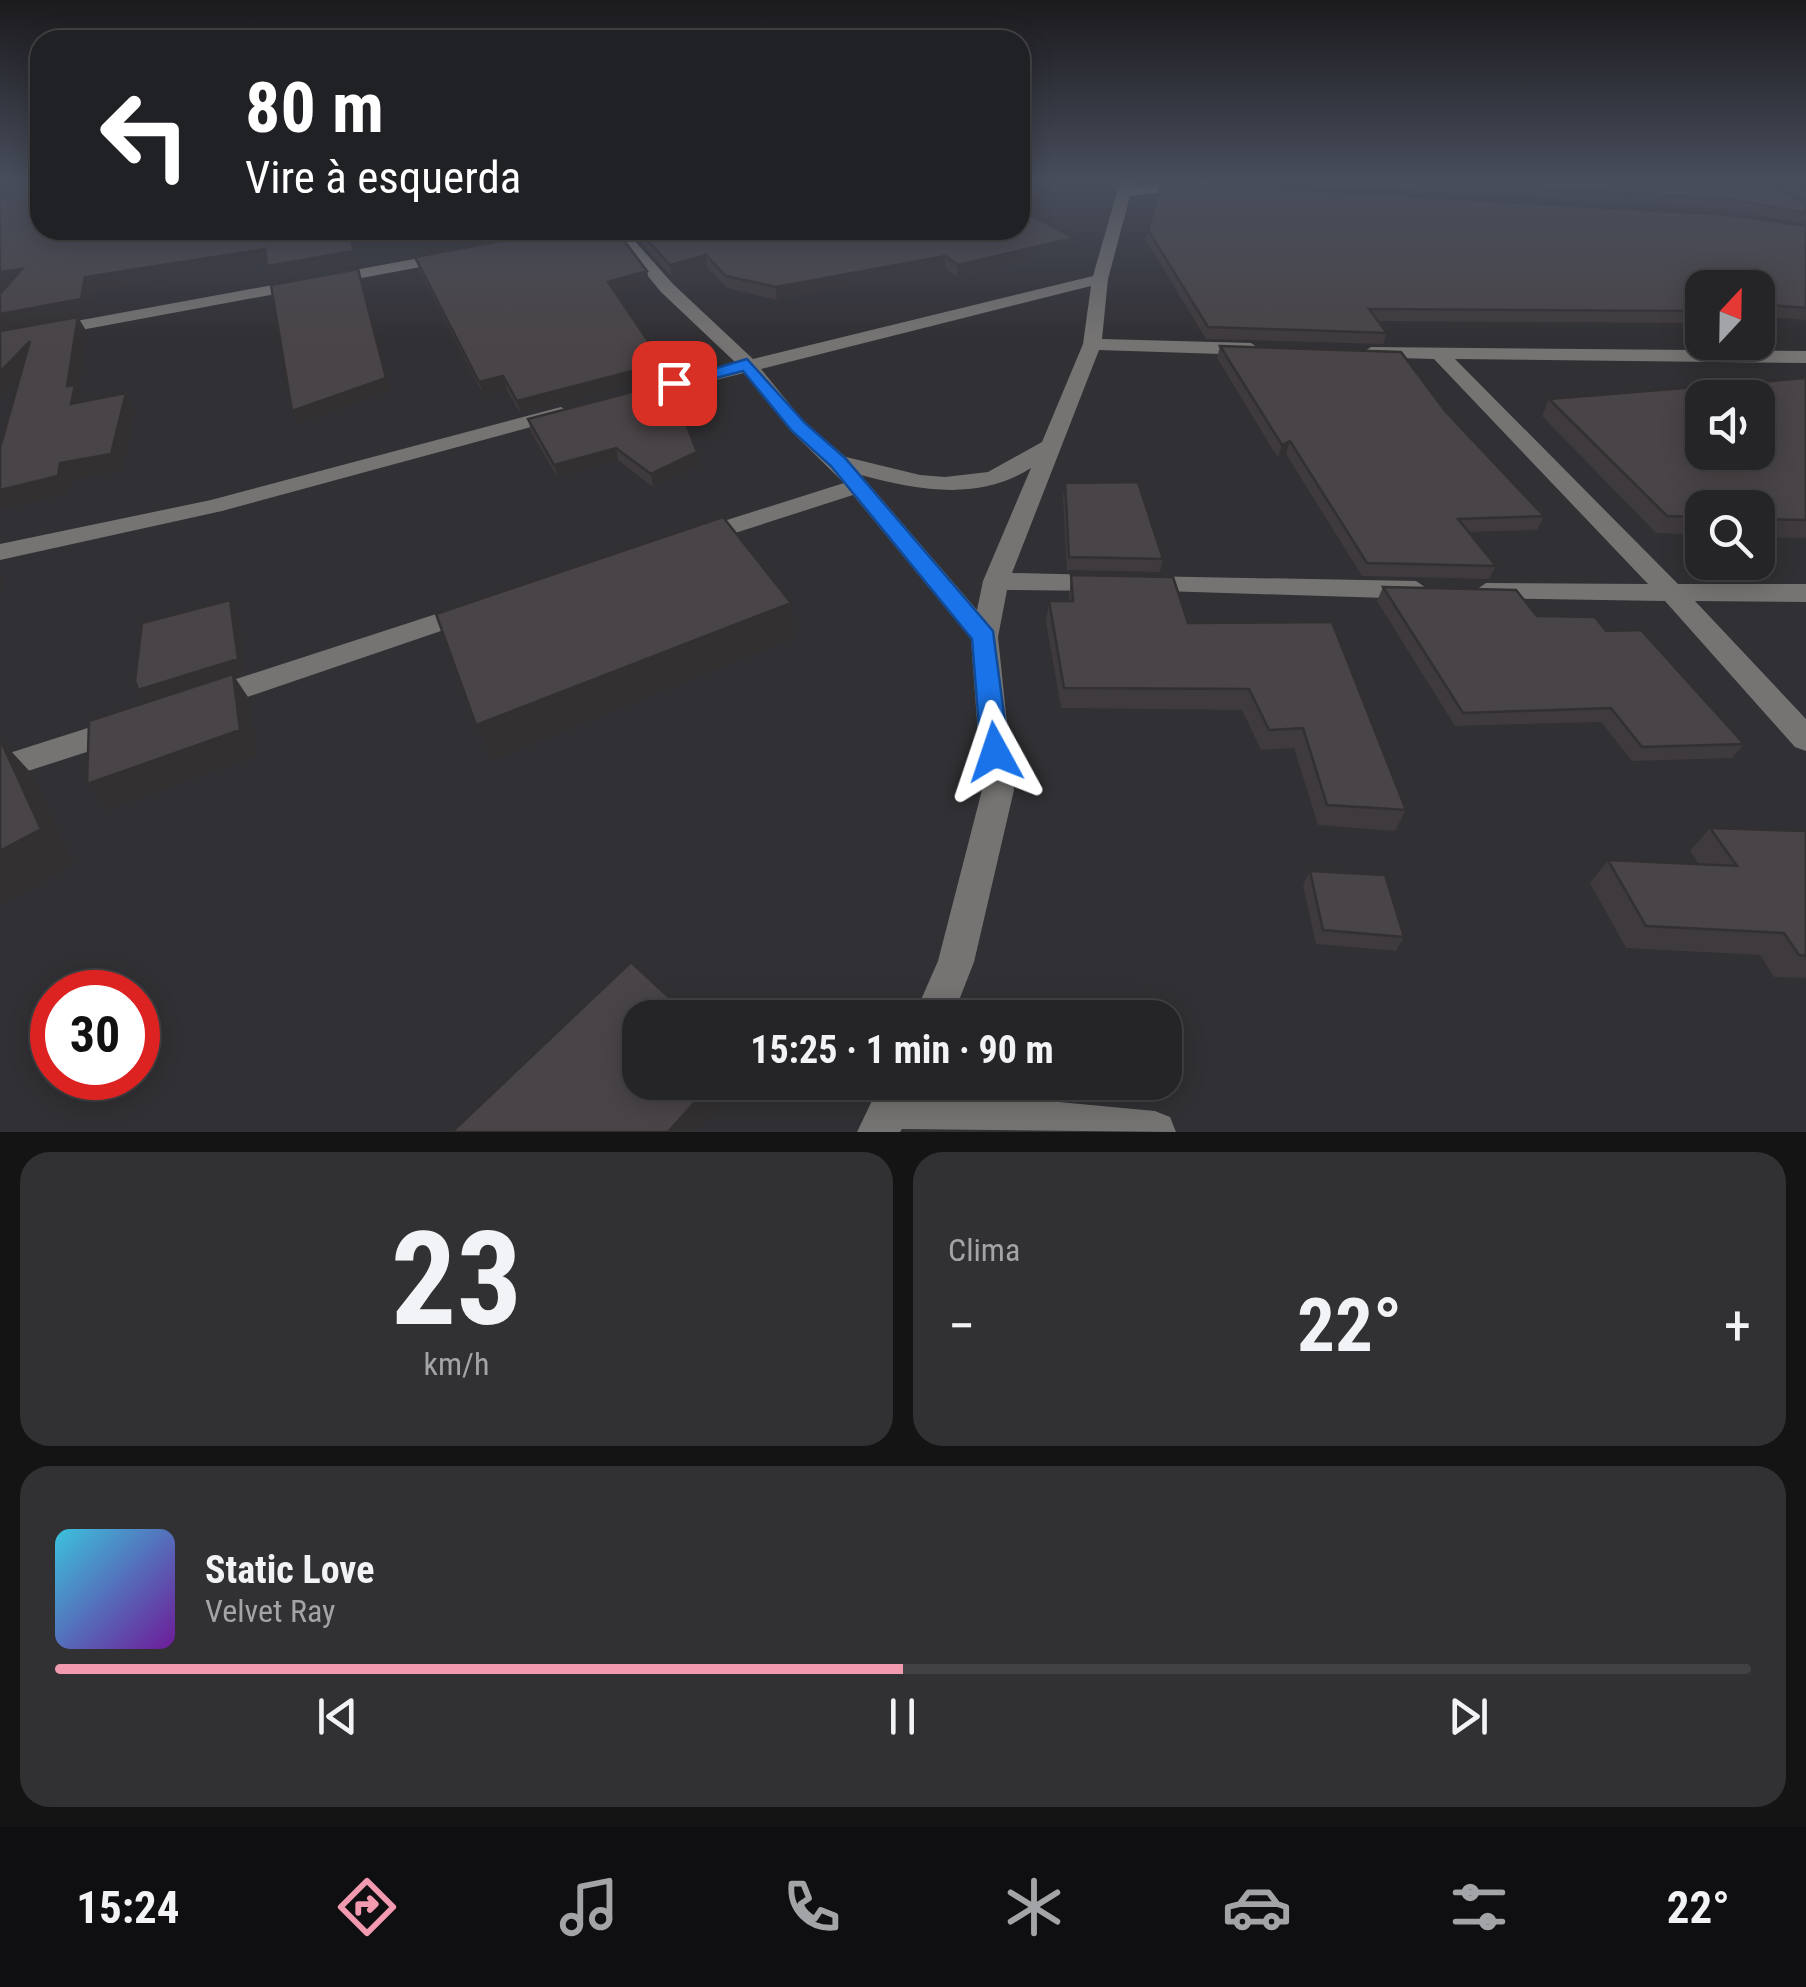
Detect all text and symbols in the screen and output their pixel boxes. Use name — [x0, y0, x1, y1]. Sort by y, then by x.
text: 80 m — [245, 67, 384, 149]
icon: left — [80, 70, 210, 200]
text: Vire à esquerda — [245, 151, 521, 204]
north arrow — [1685, 270, 1775, 360]
map controls — [1685, 270, 1775, 580]
pin — [632, 341, 717, 426]
icon: arrive — [647, 356, 702, 411]
button: sound — [1685, 380, 1775, 470]
button: search — [1685, 490, 1775, 580]
position arrow — [943, 700, 1047, 804]
speed limit sign: 30 — [30, 970, 160, 1100]
text: 15:25 · 1 min · 90 m — [750, 1028, 1054, 1072]
text: 23 — [391, 1203, 522, 1356]
text: Clima — [948, 1231, 1020, 1269]
text: 22° — [1297, 1281, 1402, 1369]
text: − — [948, 1294, 976, 1358]
text: + — [1724, 1294, 1751, 1358]
text: km/h — [424, 1345, 489, 1383]
text: Static Love — [205, 1548, 374, 1592]
text: Velvet Ray — [205, 1592, 335, 1630]
icon: previous — [310, 1689, 365, 1744]
icon: pause — [875, 1689, 930, 1744]
icon: next — [1441, 1689, 1496, 1744]
icon: directions — [332, 1872, 402, 1942]
icon: music — [554, 1872, 624, 1942]
icon: phone — [777, 1872, 847, 1942]
icon: climate — [999, 1872, 1069, 1942]
icon: car — [1222, 1872, 1292, 1942]
icon: filters — [1444, 1872, 1514, 1942]
text: 15:24 — [76, 1881, 180, 1934]
text: 22° — [1667, 1881, 1730, 1934]

